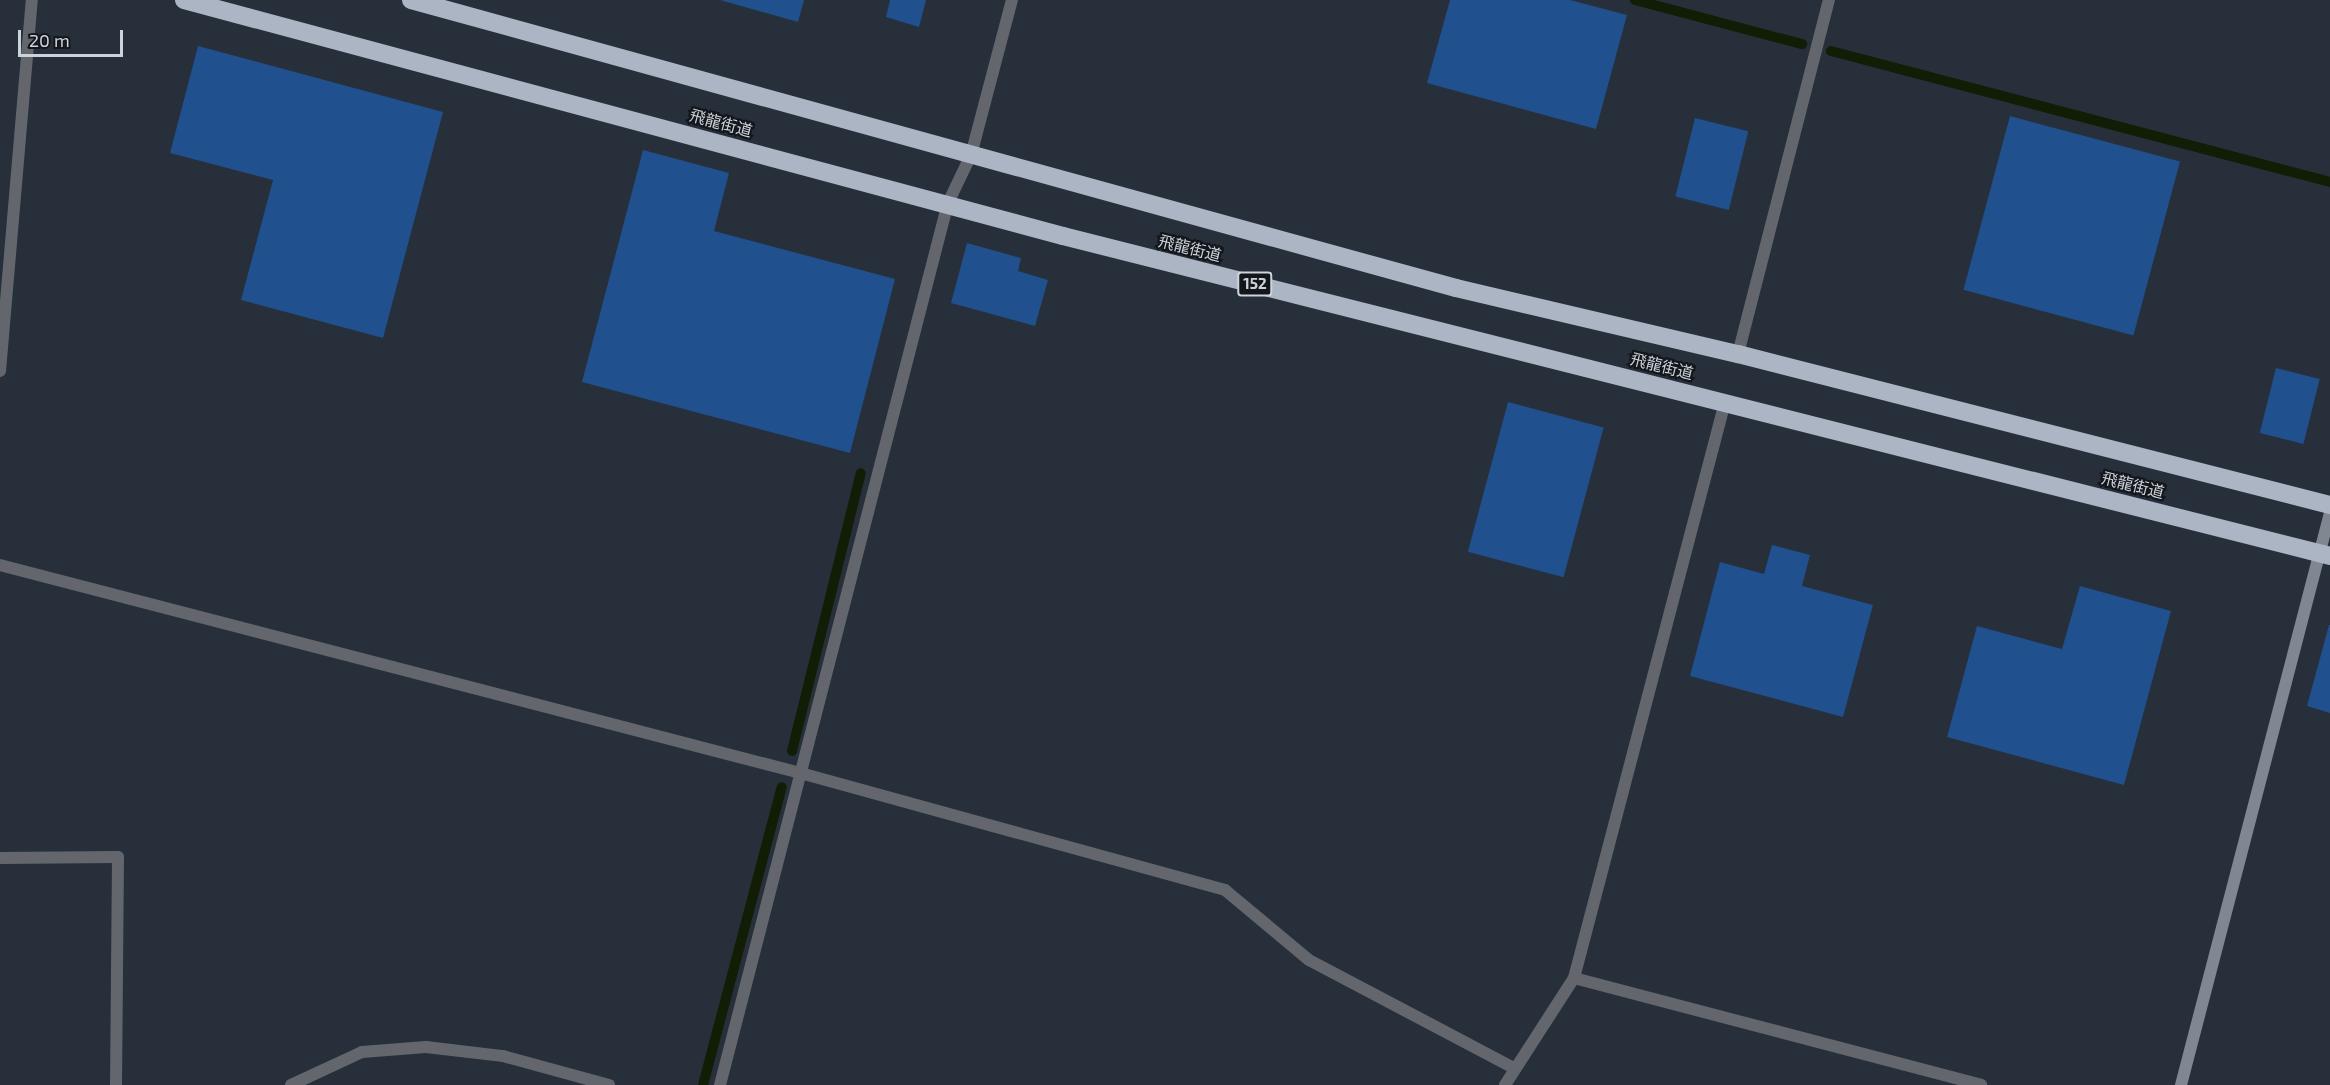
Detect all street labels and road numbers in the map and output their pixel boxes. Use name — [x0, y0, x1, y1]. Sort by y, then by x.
street label: 飛龍街道 — [688, 105, 754, 141]
street label: 飛龍街道 — [1157, 231, 1223, 265]
road number: 152 — [1237, 272, 1273, 296]
street label: 飛龍街道 — [1629, 349, 1695, 383]
street label: 飛龍街道 — [2100, 468, 2166, 502]

